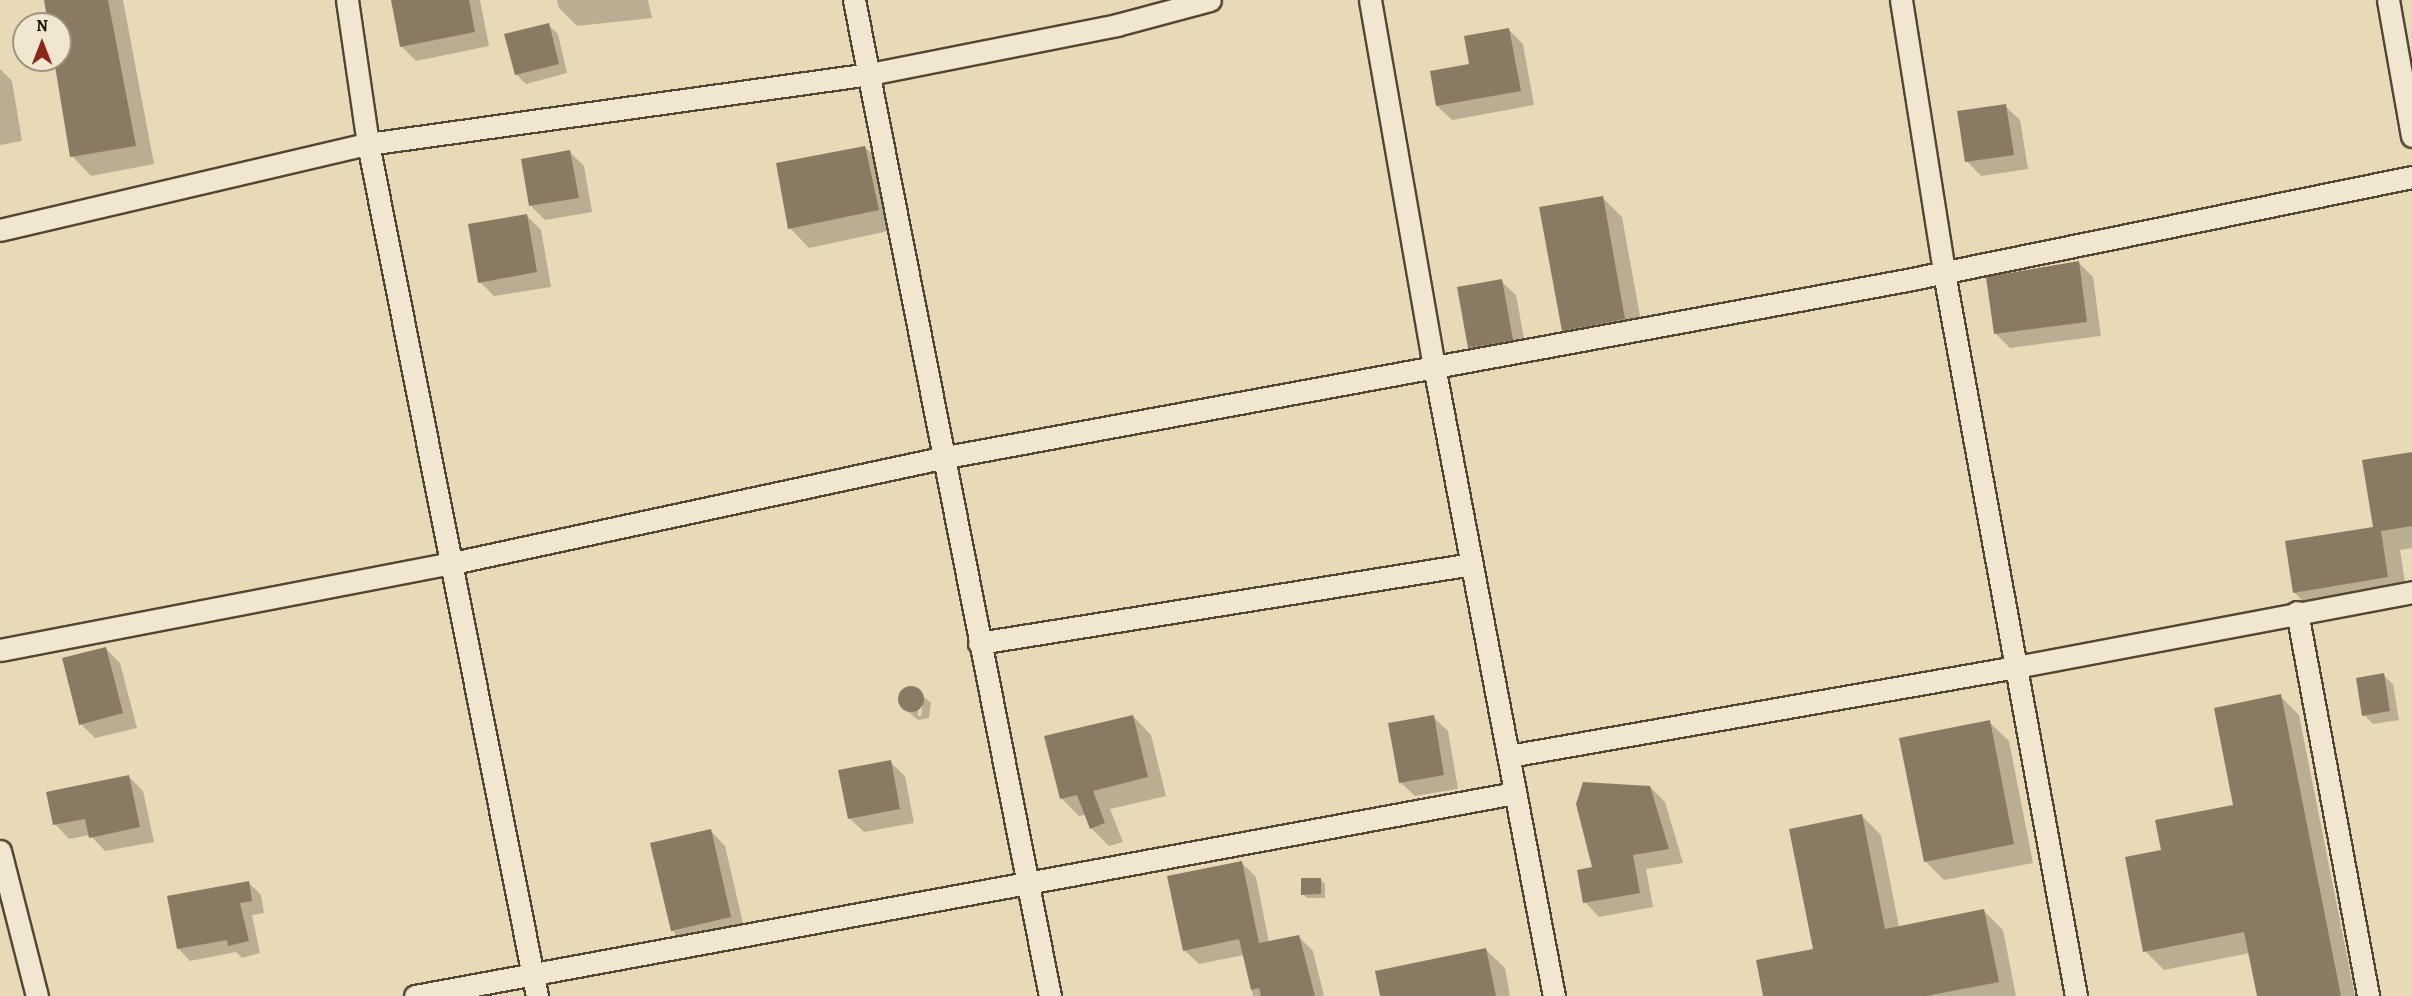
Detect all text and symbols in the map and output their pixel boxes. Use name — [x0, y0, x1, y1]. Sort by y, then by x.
north arrow — [12, 12, 72, 72]
text: N — [36, 15, 48, 37]

